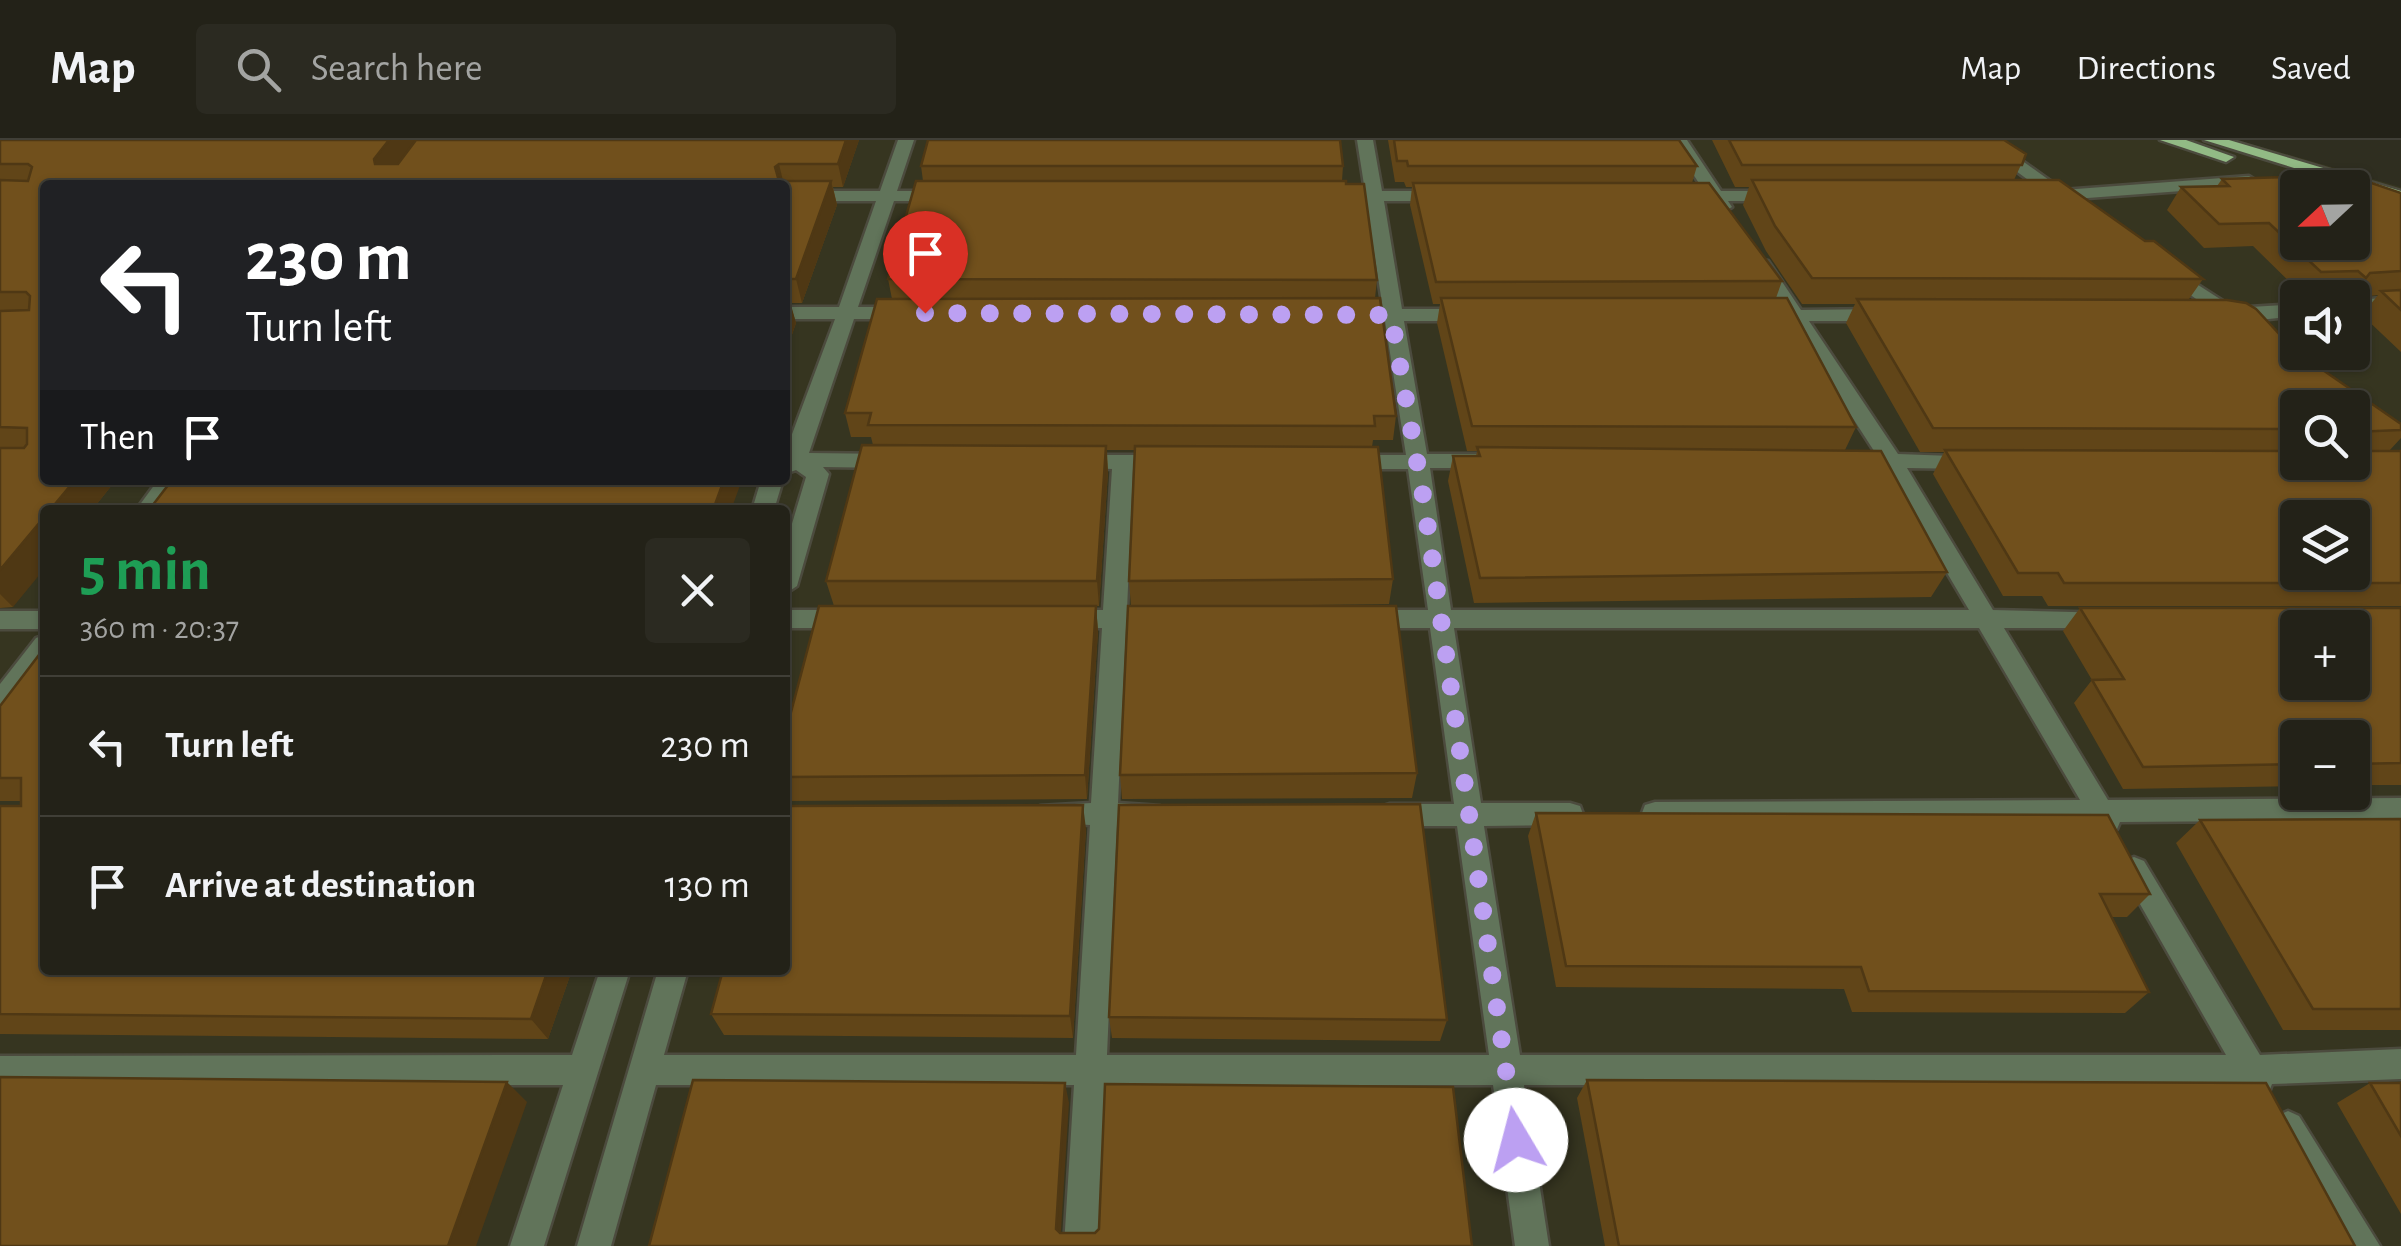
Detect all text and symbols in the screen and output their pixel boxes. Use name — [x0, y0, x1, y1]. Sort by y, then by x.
search box — [196, 24, 896, 114]
icon: search — [231, 42, 286, 97]
text: Map — [50, 45, 136, 93]
text: Search here — [311, 50, 483, 88]
text: Map — [1960, 51, 2021, 86]
text: Directions — [2076, 51, 2216, 86]
text: Saved — [2271, 51, 2351, 86]
north arrow — [2280, 170, 2370, 260]
map controls — [2280, 170, 2370, 810]
pin — [883, 211, 968, 314]
icon: left — [80, 220, 210, 350]
text: 230 m — [245, 223, 412, 293]
icon: arrive — [898, 226, 953, 281]
button: sound — [2280, 280, 2370, 370]
text: Turn left — [245, 305, 392, 350]
button: search — [2280, 390, 2370, 480]
icon: arrive — [175, 410, 230, 465]
text: Then — [80, 419, 155, 457]
button: layers — [2280, 500, 2370, 590]
button: close — [645, 538, 750, 643]
text: 5 min — [80, 541, 211, 601]
button: + — [2280, 610, 2370, 700]
text: 360 m · 20:37 — [80, 612, 239, 644]
icon: left — [80, 719, 135, 774]
button: − — [2280, 720, 2370, 810]
text: Turn left — [165, 727, 293, 765]
text: 230 m — [660, 727, 750, 765]
icon: arrive — [80, 859, 135, 914]
text: Arrive at destination — [165, 867, 476, 905]
text: 130 m — [665, 867, 750, 905]
position arrow — [1464, 1088, 1568, 1192]

